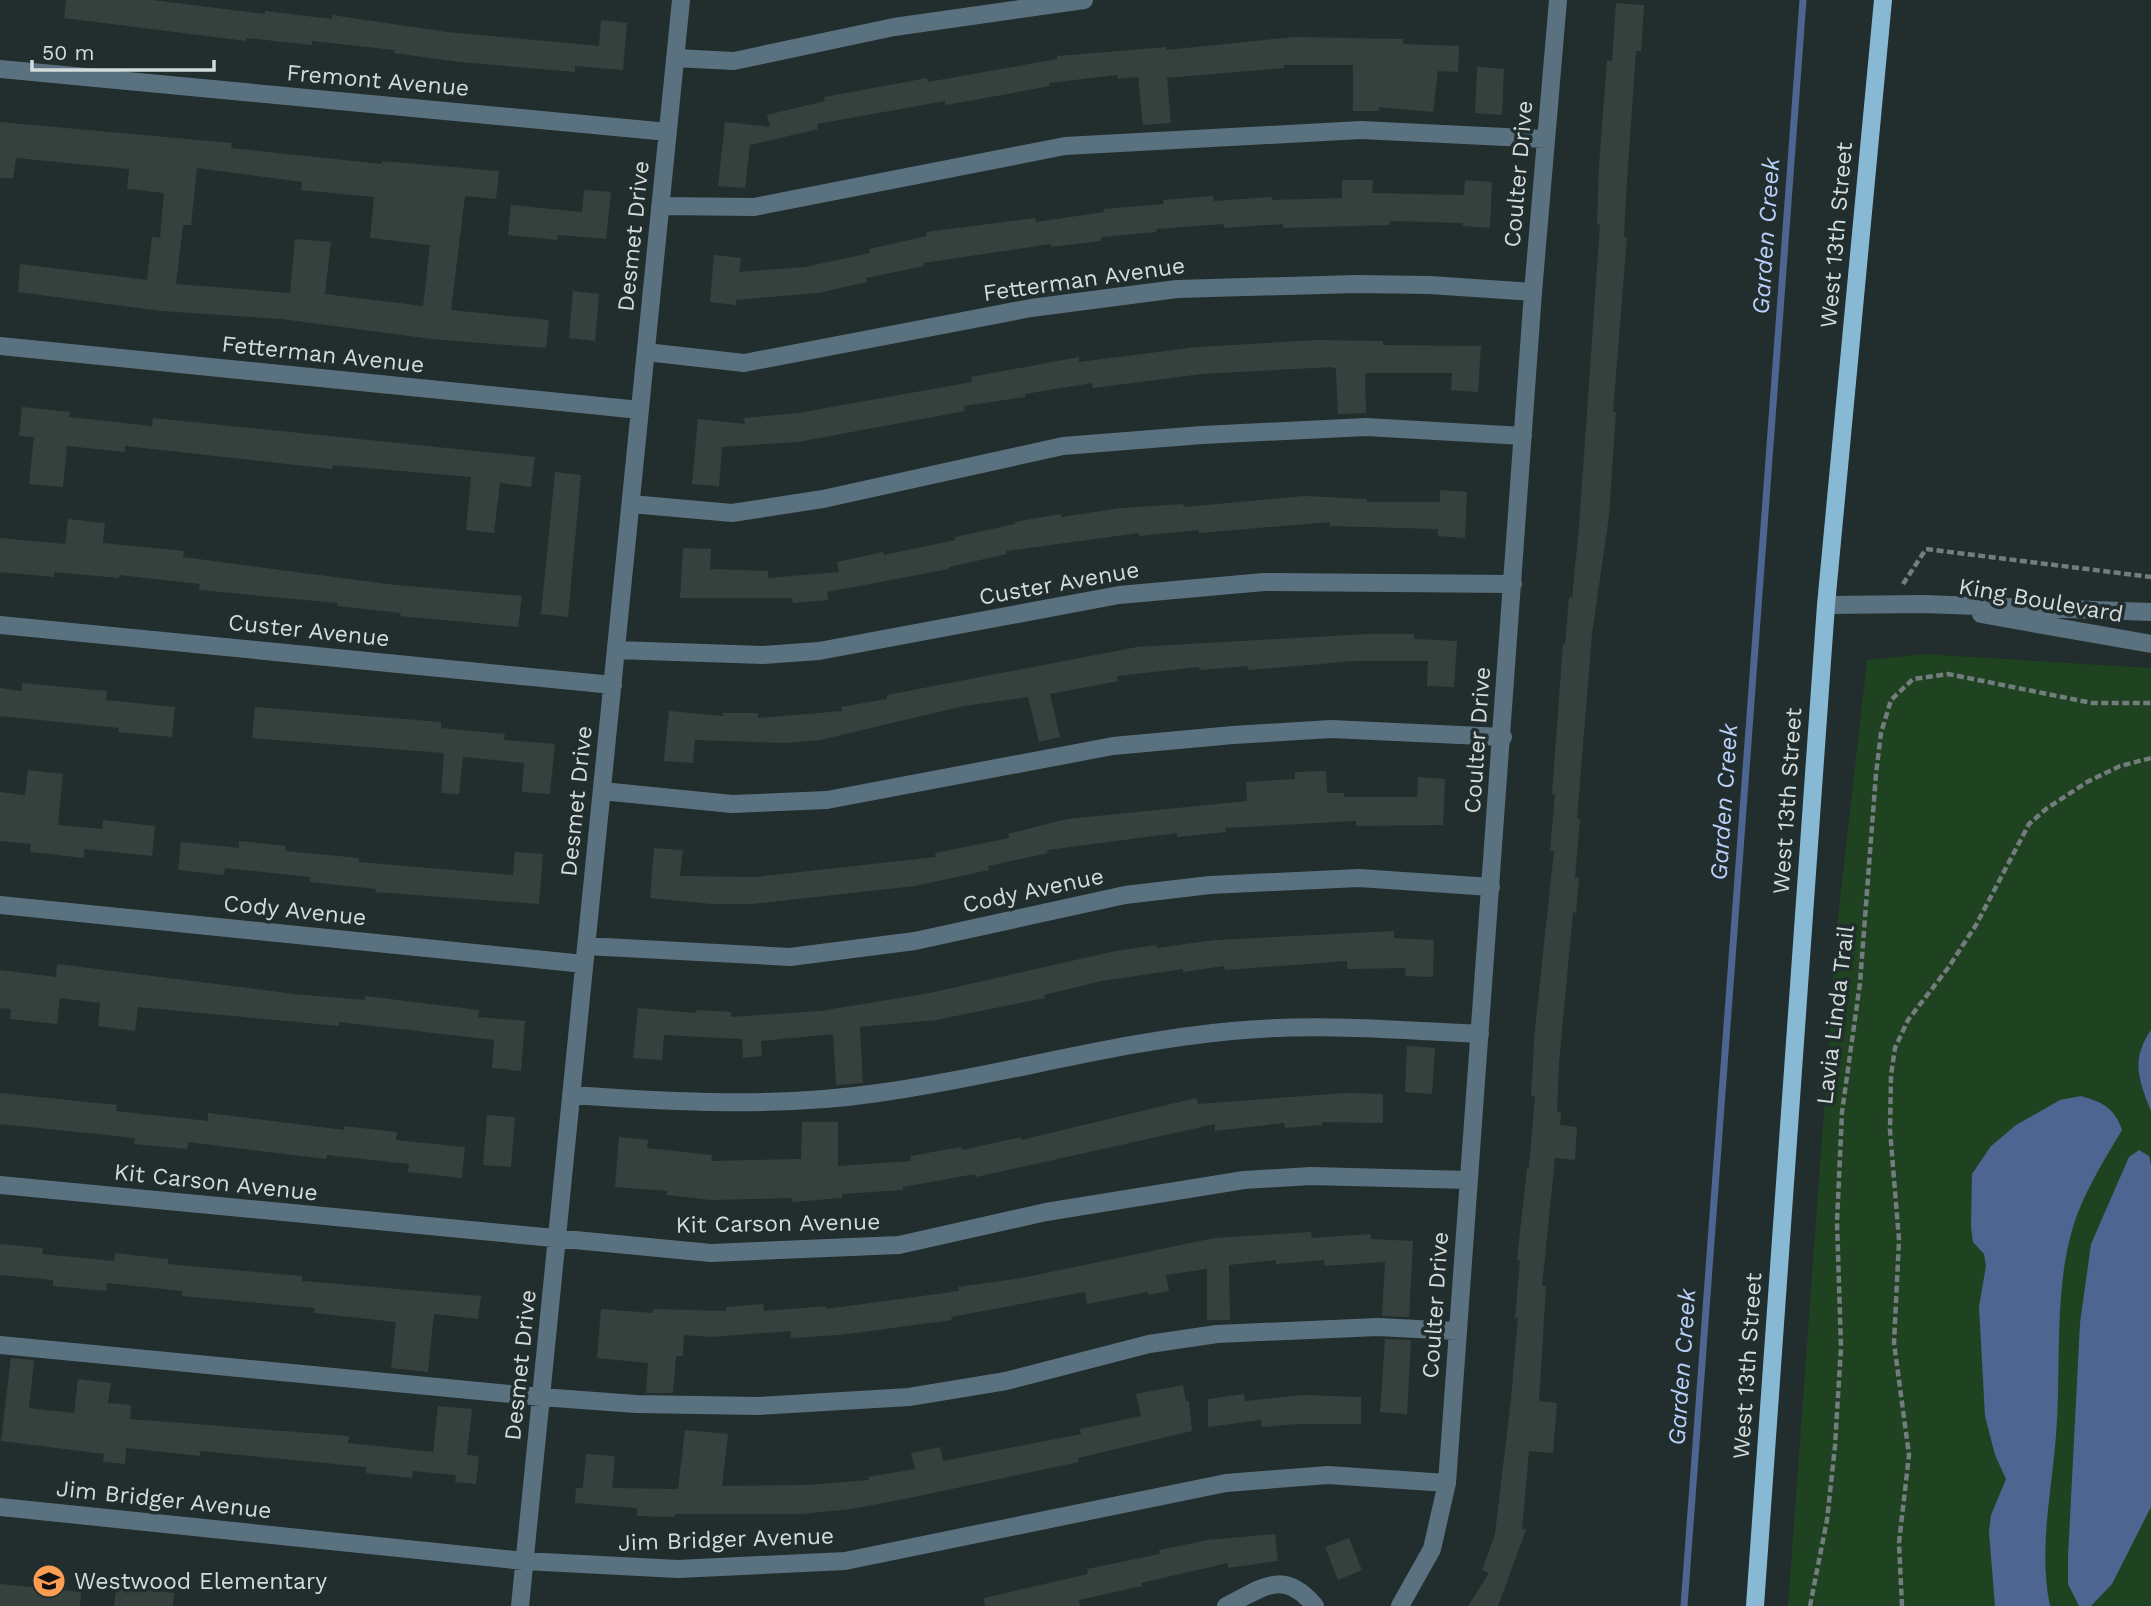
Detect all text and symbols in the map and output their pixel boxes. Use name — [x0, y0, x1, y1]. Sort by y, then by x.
scale bar — [32, 28, 214, 72]
text: 50 m — [42, 40, 94, 65]
street label: Fremont Avenue — [286, 59, 470, 102]
street label: Coulter Drive — [1499, 100, 1538, 249]
street label: West 13th Street — [1815, 140, 1858, 329]
water label: Garden Creek — [1747, 156, 1786, 315]
street label: Desmet Drive — [612, 159, 655, 313]
street label: Fetterman Avenue — [981, 252, 1187, 307]
street label: Fetterman Avenue — [220, 330, 426, 379]
street label: Custer Avenue — [977, 556, 1141, 611]
street label: King Boulevard — [1957, 573, 2125, 628]
street label: Custer Avenue — [227, 609, 391, 652]
street label: Coulter Drive — [1459, 666, 1496, 814]
street label: West 13th Street — [1768, 706, 1808, 895]
water label: Garden Creek — [1705, 722, 1744, 881]
street label: Desmet Drive — [555, 724, 598, 878]
street label: Cody Avenue — [960, 862, 1106, 919]
street label: Cody Avenue — [222, 890, 368, 931]
street label: Lavia Linda Trail — [1811, 924, 1860, 1106]
street label: Kit Carson Avenue — [113, 1158, 319, 1207]
street label: Kit Carson Avenue — [675, 1208, 881, 1239]
street label: Coulter Drive — [1417, 1231, 1454, 1379]
street label: West 13th Street — [1728, 1271, 1768, 1460]
water label: Garden Creek — [1663, 1287, 1702, 1446]
street label: Desmet Drive — [499, 1288, 542, 1442]
street label: Jim Bridger Avenue — [55, 1475, 273, 1524]
street label: Jim Bridger Avenue — [617, 1522, 835, 1557]
school or university icon: Westwood Elementary — [30, 1562, 68, 1600]
place label: Westwood Elementary — [74, 1568, 327, 1595]

